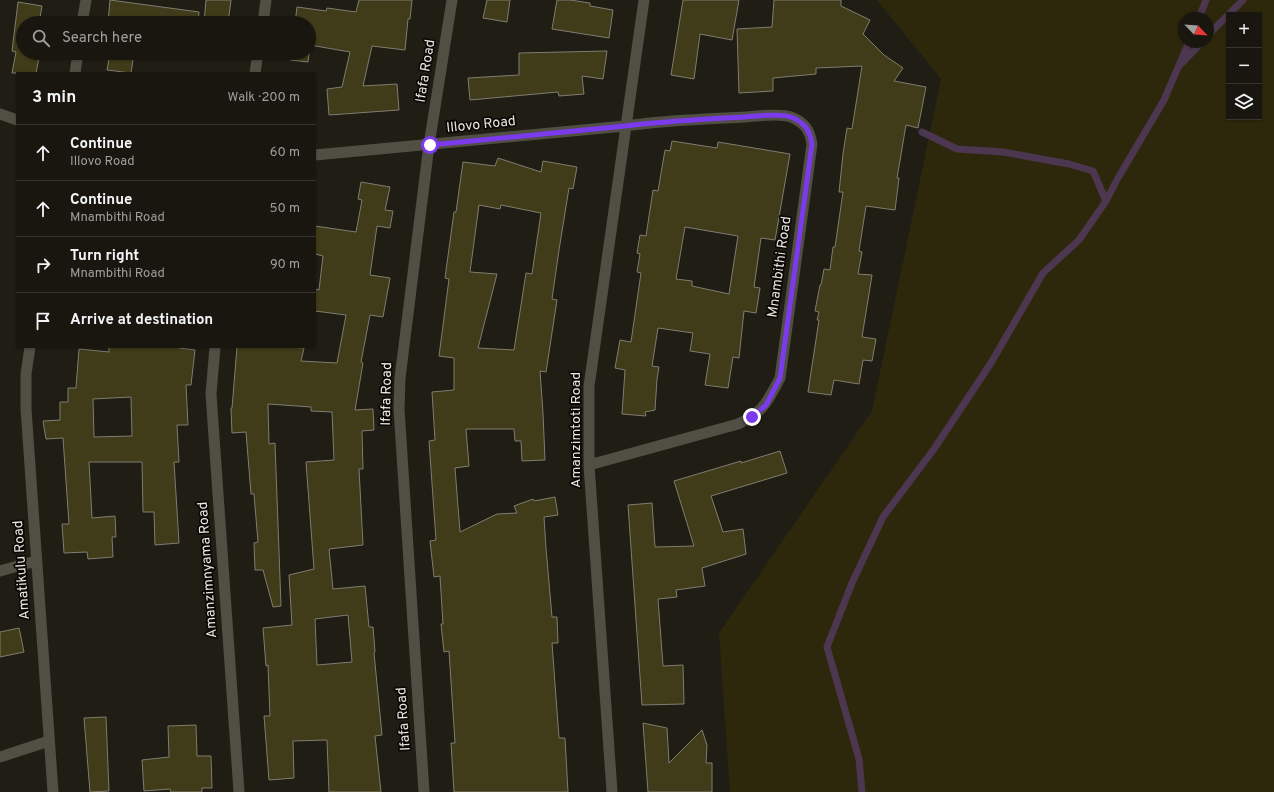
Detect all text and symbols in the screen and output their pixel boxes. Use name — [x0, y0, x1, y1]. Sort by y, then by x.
north arrow — [1178, 12, 1214, 48]
map controls — [1226, 12, 1262, 120]
button: + — [1226, 12, 1262, 48]
search box — [16, 16, 316, 60]
icon: search — [30, 27, 52, 49]
text: Search here — [62, 29, 142, 48]
street label: Ifafa Road — [413, 38, 439, 104]
button: − — [1226, 48, 1262, 84]
button: layers — [1226, 84, 1262, 120]
text: 3 min — [32, 87, 76, 109]
text: Walk · 200 m — [228, 90, 300, 106]
street label: Illovo Road — [445, 113, 517, 137]
text: Continue — [70, 135, 132, 154]
route start — [421, 136, 439, 154]
icon: ahead — [32, 142, 54, 164]
text: 60 m — [270, 145, 300, 161]
text: Illovo Road — [70, 154, 135, 170]
text: Continue — [70, 191, 132, 210]
icon: ahead — [32, 198, 54, 220]
text: 50 m — [270, 201, 300, 217]
text: Mnambithi Road — [70, 210, 165, 226]
street label: Mnambithi Road — [764, 215, 796, 319]
text: Turn right — [70, 247, 139, 266]
icon: right — [32, 254, 54, 276]
text: 90 m — [270, 257, 300, 273]
text: Mnambithi Road — [70, 266, 165, 282]
icon: arrive — [32, 310, 54, 332]
text: Arrive at destination — [70, 311, 213, 330]
street label: Ifafa Road — [378, 362, 396, 426]
street label: Amanzimtoti Road — [568, 372, 585, 488]
route end — [743, 408, 761, 426]
street label: Amanzimnyama Road — [195, 501, 221, 639]
street label: Amatikulu Road — [10, 520, 34, 620]
street label: Ifafa Road — [393, 687, 415, 751]

